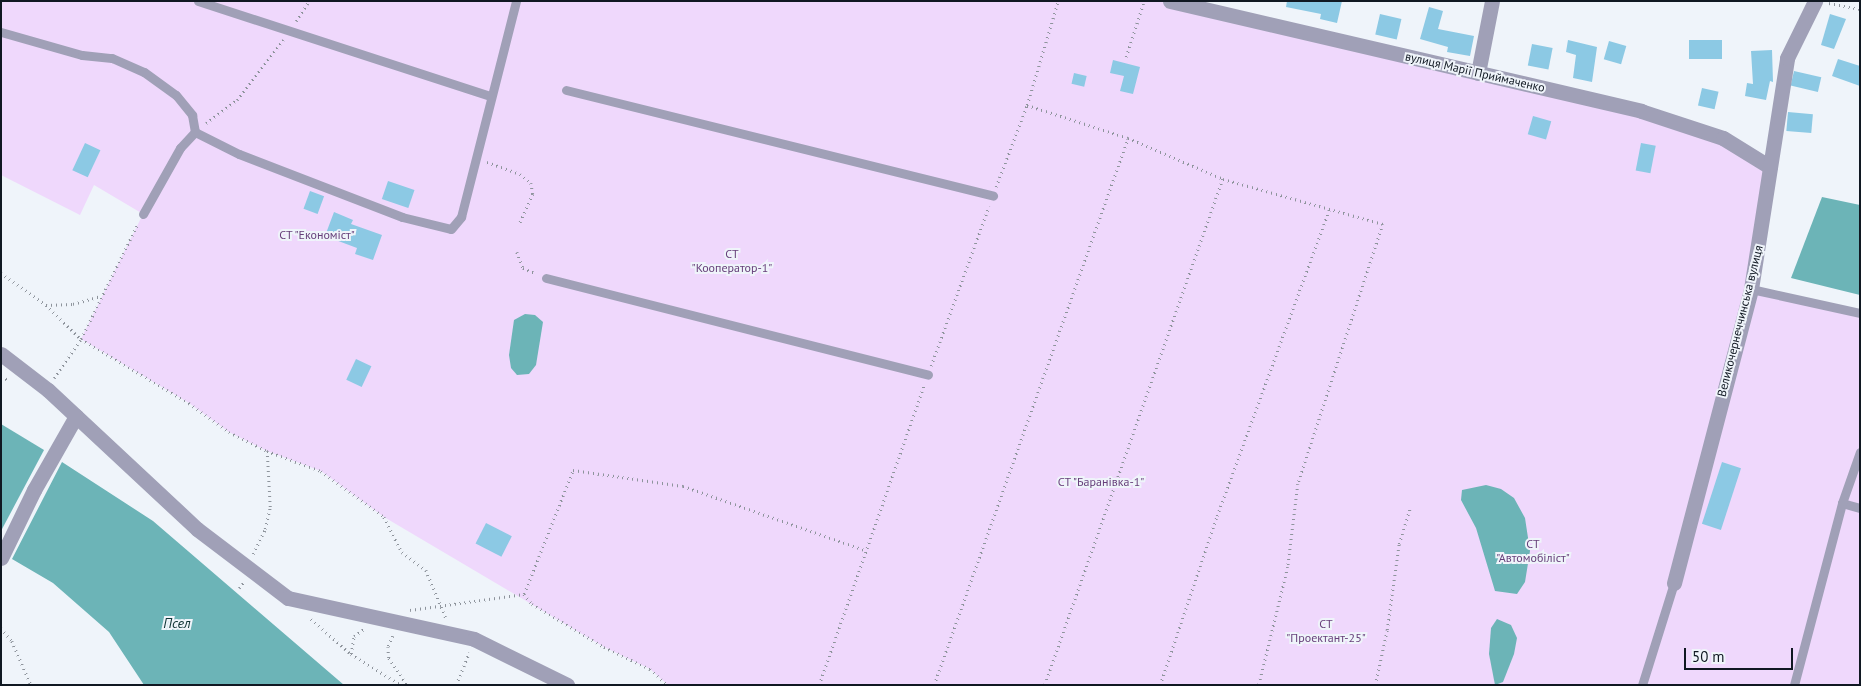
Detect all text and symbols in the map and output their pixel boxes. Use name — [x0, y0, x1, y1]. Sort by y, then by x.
street label: вулиця Марії Приймаченко — [1404, 49, 1546, 95]
park label: СТ "Економіст" — [279, 228, 355, 242]
street label: Великочернеччинська вулиця — [1714, 244, 1766, 398]
park label: СТ "Кооператор-1" — [692, 247, 772, 275]
park label: СТ "Баранівка-1" — [1057, 475, 1145, 489]
park label: СТ "Автомобіліст" — [1496, 537, 1570, 565]
water label: Псел — [163, 615, 191, 631]
park label: СТ "Проектант-25" — [1286, 617, 1366, 645]
scale bar — [1686, 638, 1795, 670]
text: 50 m — [1692, 647, 1725, 666]

